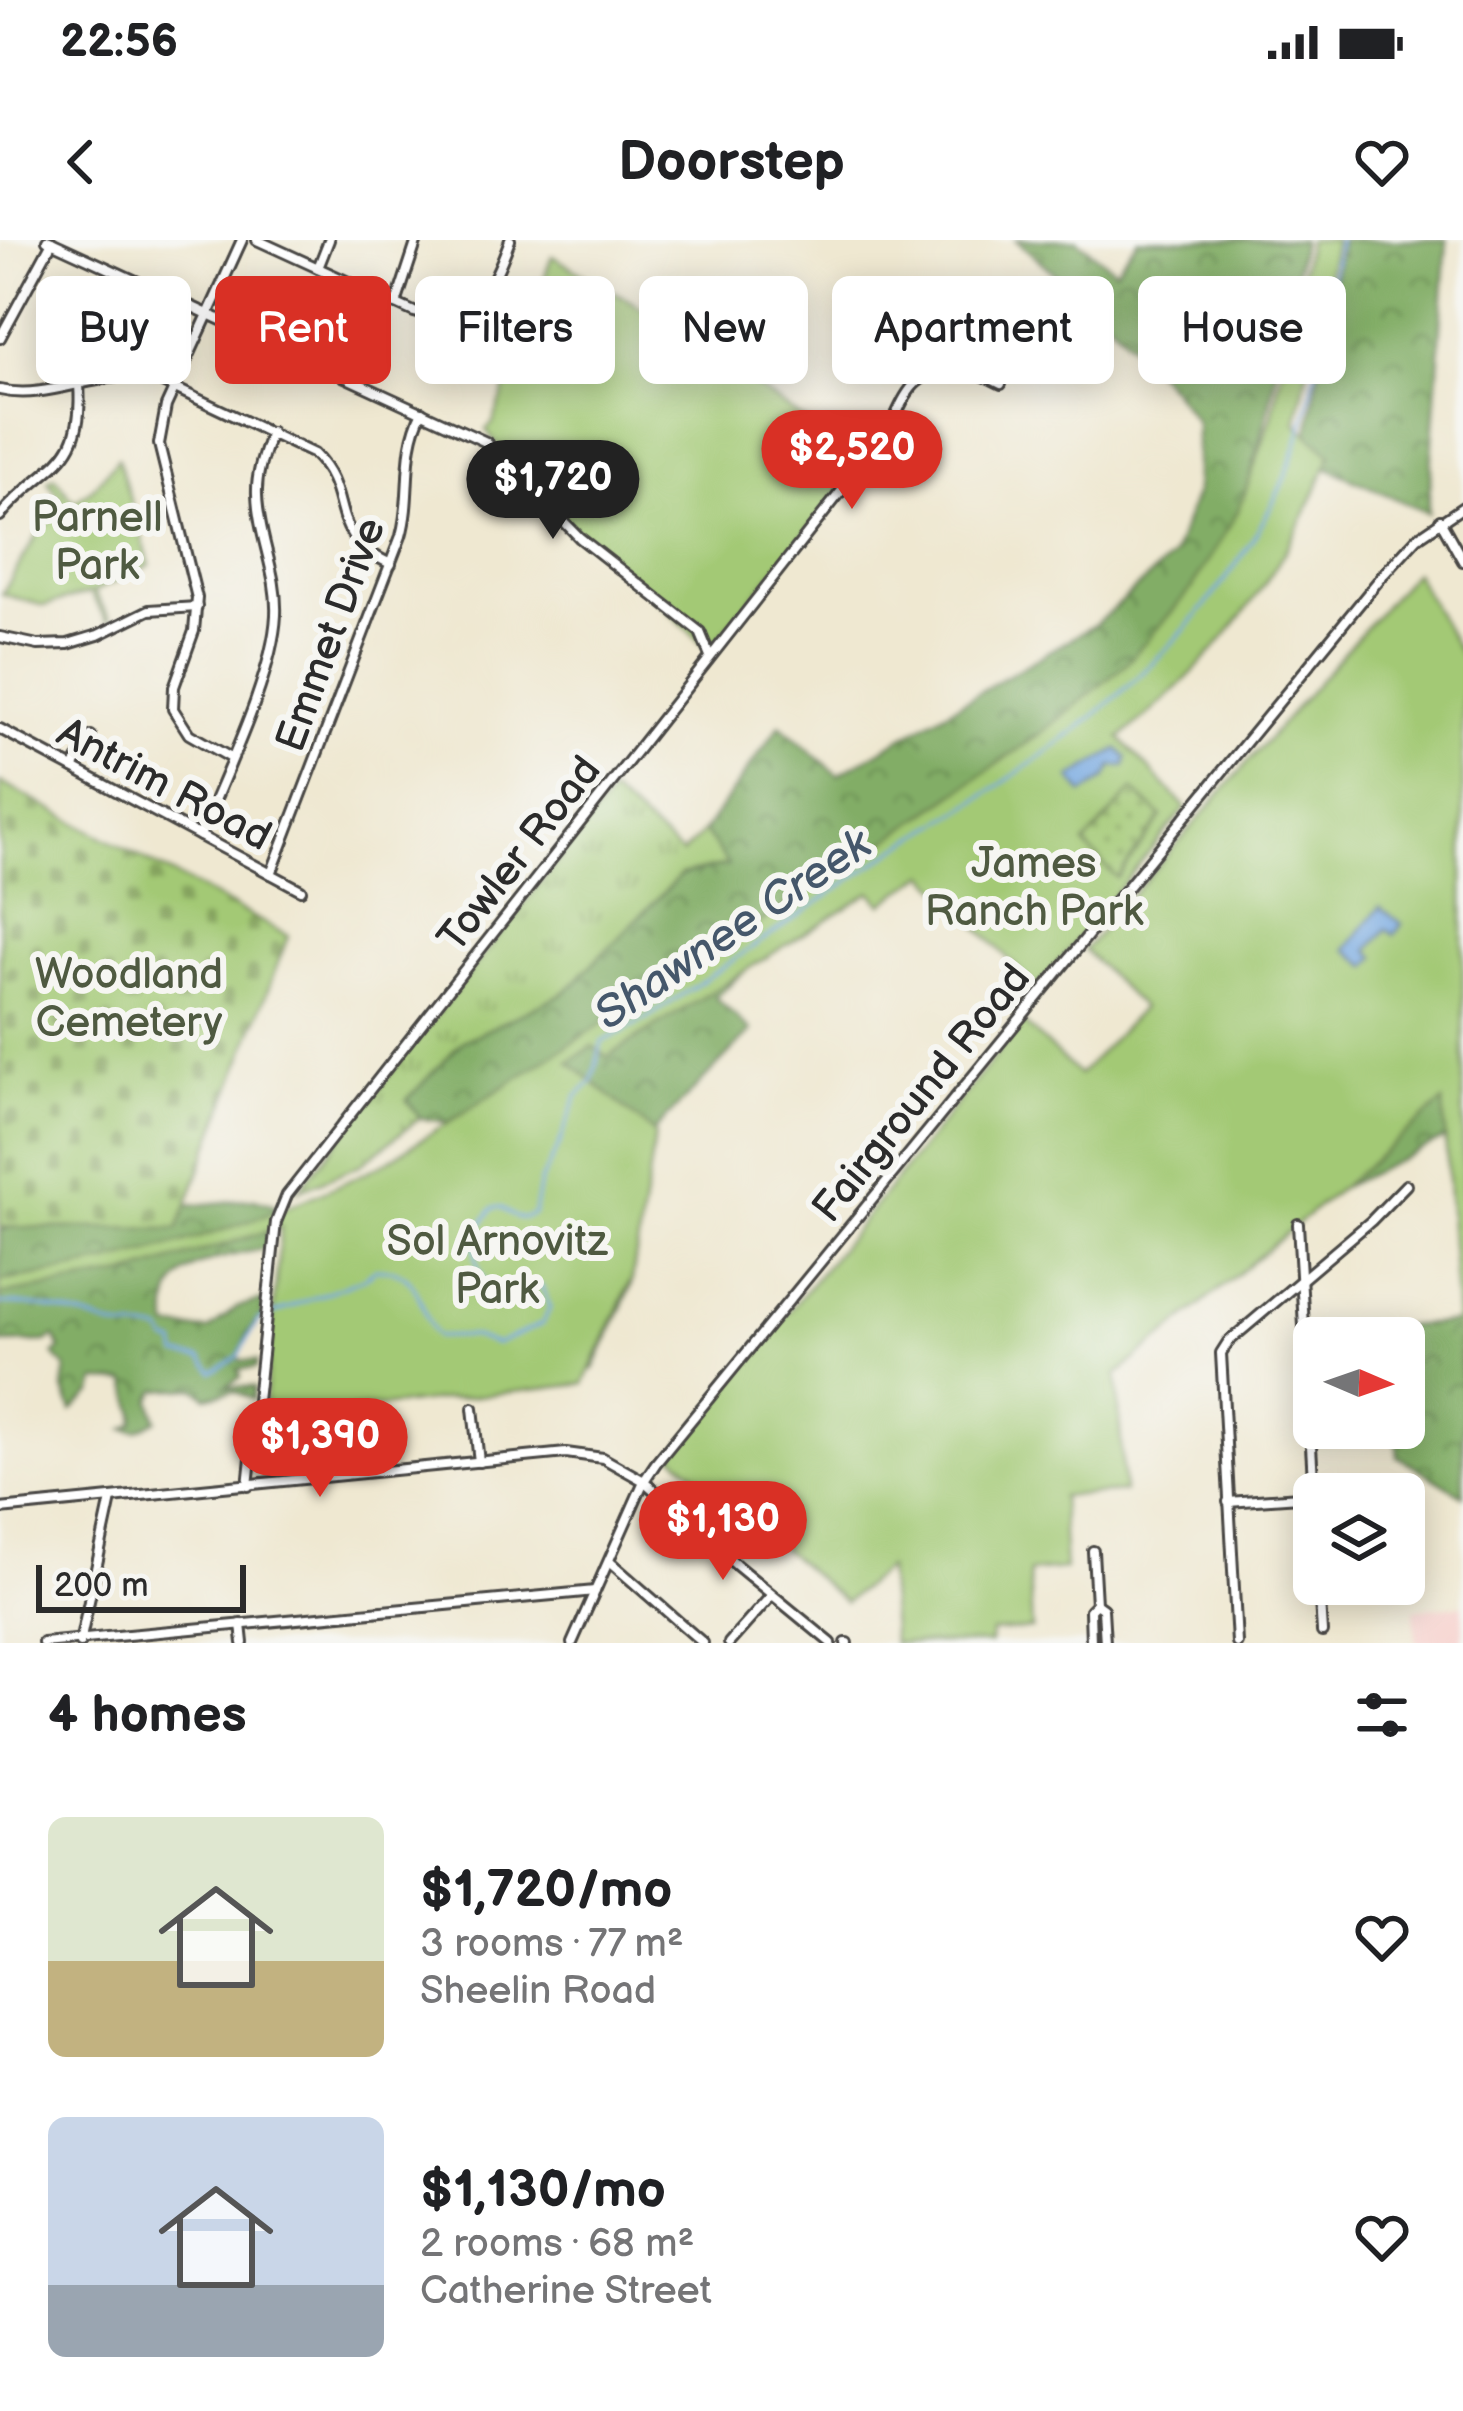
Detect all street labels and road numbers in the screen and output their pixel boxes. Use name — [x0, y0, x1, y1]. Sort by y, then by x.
street label: Emmet Drive — [265, 511, 397, 759]
street label: Antrim Road — [48, 708, 279, 863]
street label: Towler Road — [428, 746, 612, 963]
street label: Fairground Road — [802, 954, 1042, 1233]

